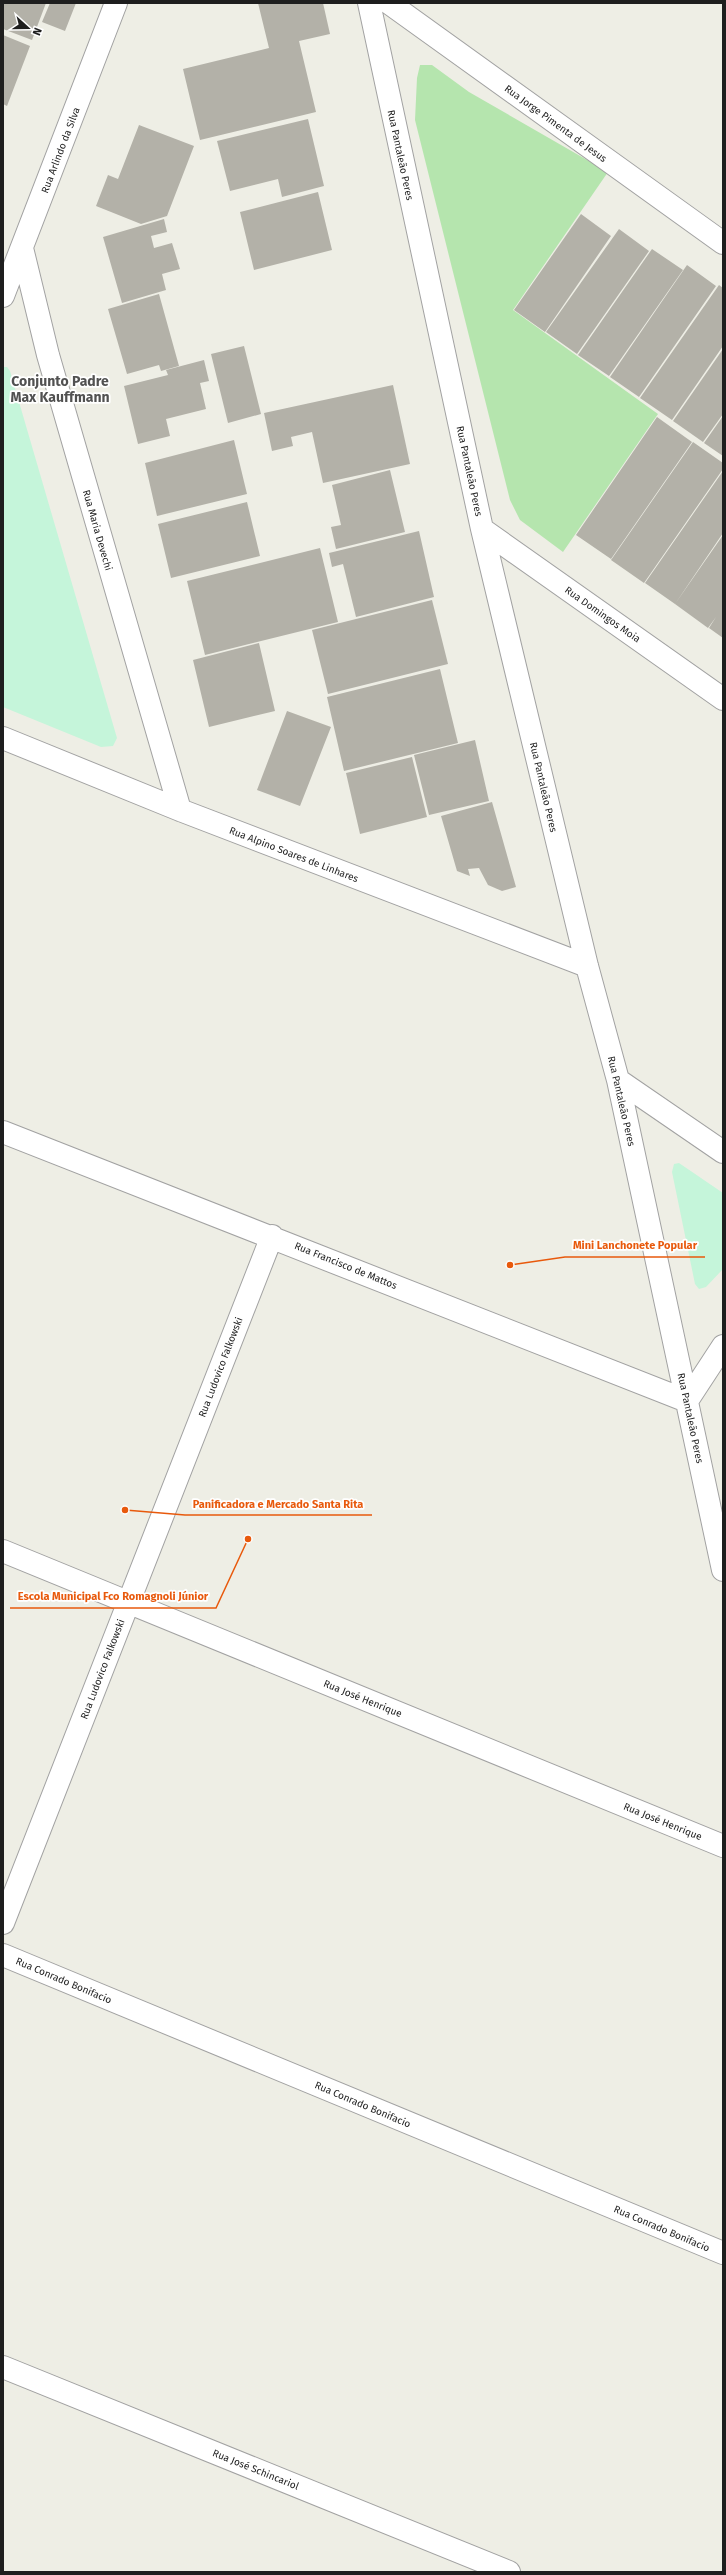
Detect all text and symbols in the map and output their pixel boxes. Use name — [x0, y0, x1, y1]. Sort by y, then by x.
north arrow — [8, 8, 48, 48]
text: N — [29, 26, 44, 37]
street label: Rua Jorge Pimenta de Jesus — [502, 83, 609, 165]
street label: Rua Arlindo da Silva — [39, 106, 83, 195]
street label: Rua Pantaleão Peres — [385, 109, 416, 202]
district label: Conjunto Padre Max Kauffmann — [10, 373, 110, 406]
street label: Rua Pantaleão Peres — [454, 425, 485, 518]
street label: Rua Maria Devechi — [80, 488, 114, 572]
street label: Rua Domingos Moia — [562, 584, 643, 645]
street label: Rua Pantaleão Peres — [527, 741, 559, 834]
street label: Rua Alpino Soares de Linhares — [227, 825, 360, 885]
street label: Rua Pantaleão Peres — [605, 1055, 637, 1148]
callout: Mini Lanchonete Popular — [565, 1234, 705, 1257]
text: Mini Lanchonete Popular — [573, 1239, 698, 1252]
street label: Rua Francisco de Mattos — [293, 1240, 399, 1292]
street label: Rua Ludovico Falkowski — [196, 1315, 246, 1419]
street label: Rua Pantaleão Peres — [675, 1372, 706, 1465]
callout: Panificadora e Mercado Santa Rita — [185, 1492, 372, 1515]
text: Panificadora e Mercado Santa Rita — [193, 1498, 363, 1511]
callout: Escola Municipal Fco Romagnoli Júnior — [10, 1585, 216, 1608]
text: Escola Municipal Fco Romagnoli Júnior — [18, 1590, 209, 1603]
street label: Rua Ludovico Falkowski — [78, 1617, 128, 1721]
street label: Rua José Henrique — [322, 1678, 404, 1720]
street label: Rua José Henrique — [622, 1801, 704, 1843]
street label: Rua Conrado Bonifacio — [14, 1955, 114, 2007]
street label: Rua Conrado Bonifacio — [313, 2079, 413, 2131]
street label: Rua Conrado Bonifacio — [612, 2203, 712, 2255]
street label: Rua José Schincariol — [211, 2447, 301, 2493]

